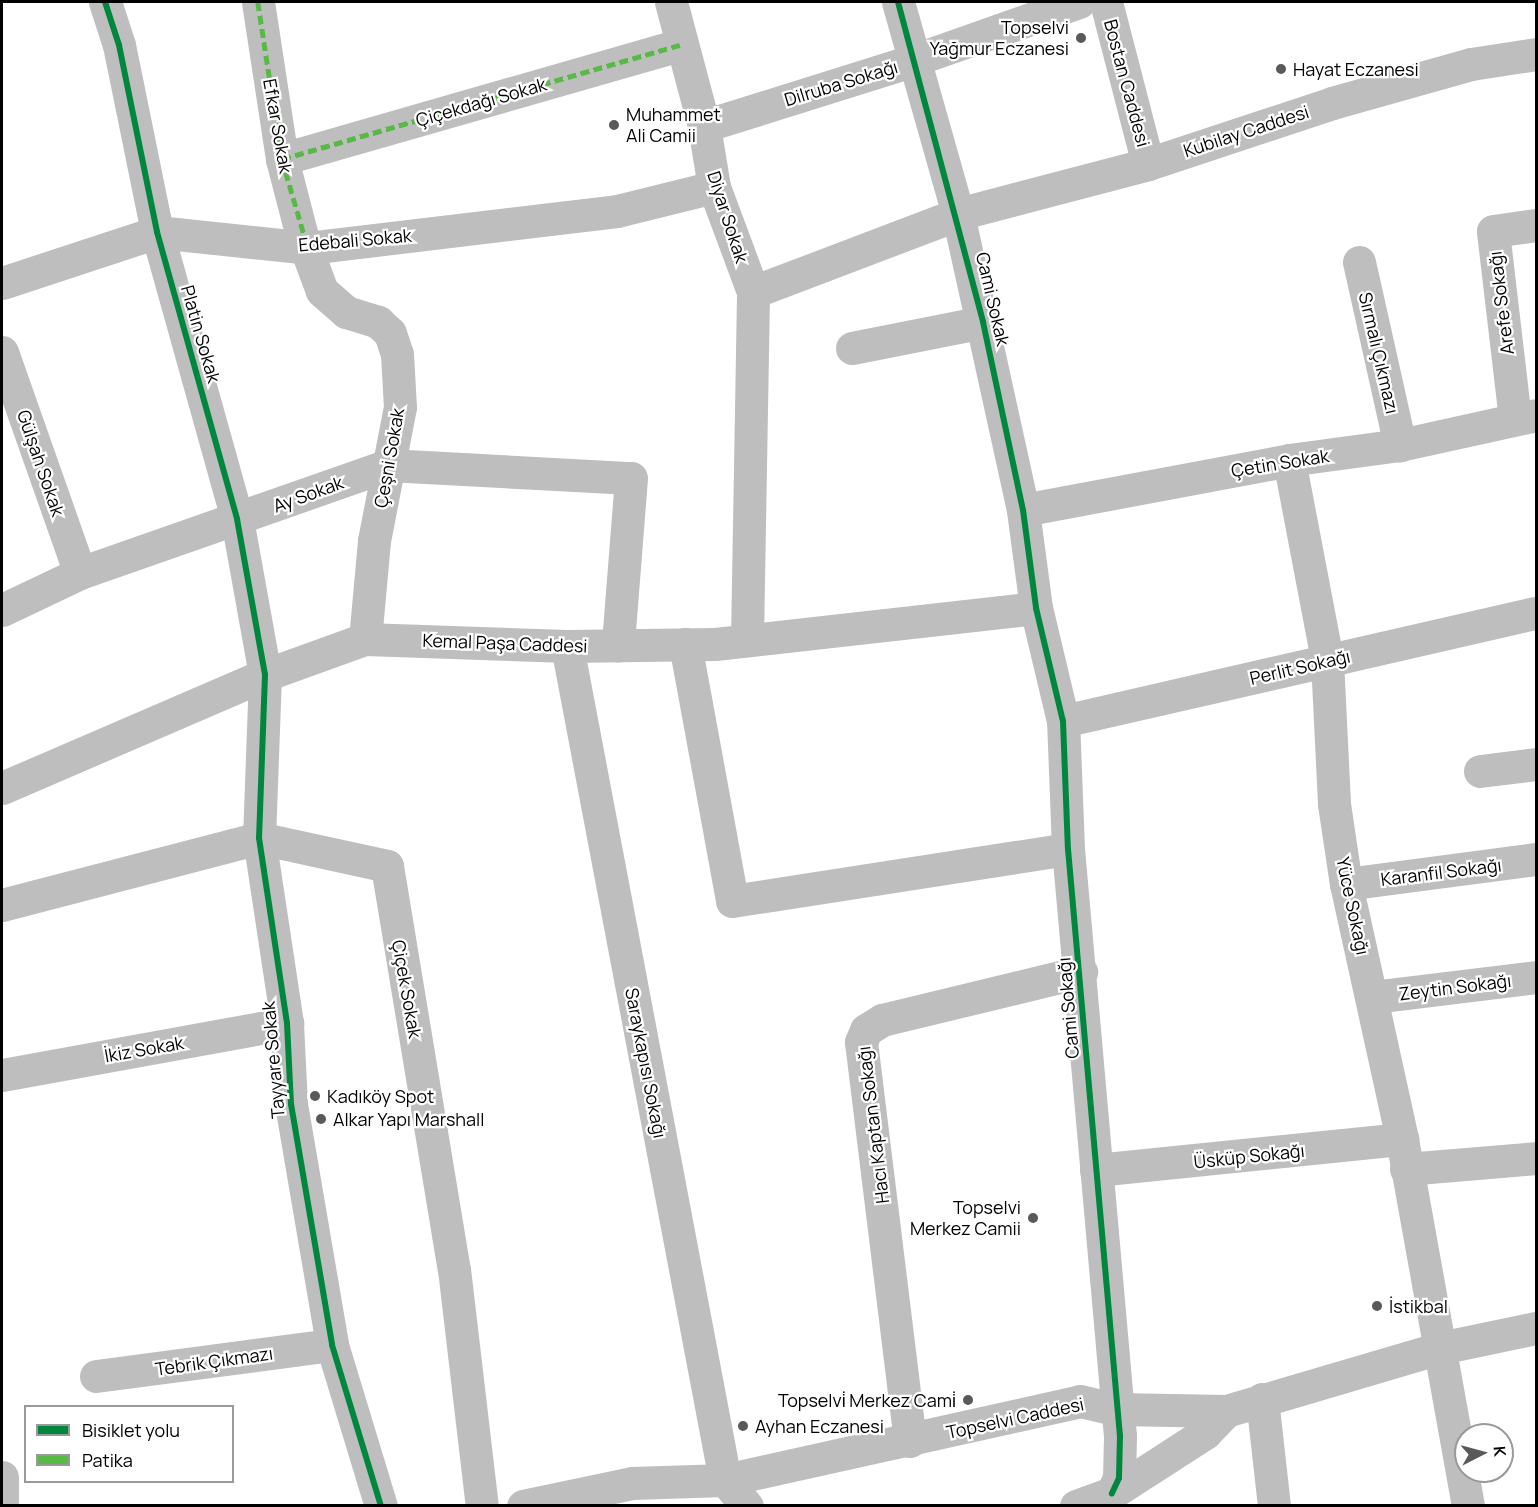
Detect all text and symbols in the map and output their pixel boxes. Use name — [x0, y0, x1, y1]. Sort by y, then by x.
place label: Topselvi Yağmur Eczanesi — [930, 17, 1069, 60]
street label: Bostan Caddesi — [1100, 17, 1154, 149]
marker: Topselvi Yağmur Eczanesi — [1074, 31, 1088, 45]
street label: Dilruba Sokağı — [782, 56, 900, 110]
place label: Hayat Eczanesi — [1293, 58, 1419, 80]
marker: Hayat Eczanesi — [1274, 62, 1288, 76]
street label: Çiçekdağı Sokak — [413, 73, 549, 131]
street label: Efkar Sokak — [259, 77, 297, 175]
street label: Kubilay Caddesi — [1180, 101, 1312, 161]
place label: Muhammet Ali Camii — [626, 104, 721, 146]
marker: Muhammet Ali Camii — [607, 118, 621, 132]
street label: Diyar Sokak — [703, 168, 753, 266]
street label: Edebali Sokak — [297, 224, 413, 256]
street label: Cami Sokak — [972, 250, 1014, 348]
street label: Arefe Sokağı — [1484, 250, 1518, 356]
street label: Platin Sokak — [177, 283, 225, 385]
street label: Sırmalı Çıkmazı — [1355, 290, 1403, 416]
street label: Çeşni Sokak — [370, 406, 408, 510]
street label: Gülşah Sokak — [13, 407, 69, 519]
street label: Çetin Sokak — [1230, 445, 1330, 481]
street label: Ay Sokak — [270, 471, 346, 517]
street label: Kemal Paşa Caddesi — [422, 629, 588, 657]
street label: Perlit Sokağı — [1248, 645, 1352, 689]
street label: Karanfil Sokağı — [1379, 854, 1503, 890]
street label: Yüce Sokağı — [1332, 855, 1374, 957]
street label: Çiçek Sokak — [388, 938, 426, 1040]
street label: Cami Sokağı — [1053, 957, 1083, 1059]
street label: Zeytin Sokağı — [1398, 969, 1512, 1005]
street label: Saraykapısı Sokağı — [621, 986, 671, 1140]
street label: Tayyare Sokak — [257, 1000, 289, 1120]
street label: İkiz Sokak — [103, 1031, 185, 1067]
street label: Hacı Kaptan Sokağı — [853, 1045, 893, 1205]
place label: Kadıköy Spot — [327, 1085, 434, 1107]
marker: Kadıköy Spot — [308, 1089, 322, 1103]
place label: Alkar Yapı Marshall — [333, 1108, 484, 1130]
marker: Alkar Yapı Marshall — [314, 1112, 328, 1126]
street label: Üsküp Sokağı — [1192, 1139, 1306, 1173]
place label: Topselvi Merkez Camii — [910, 1197, 1021, 1240]
marker: Topselvi Merkez Camii — [1026, 1211, 1040, 1225]
place label: İstikbal — [1389, 1295, 1448, 1317]
marker: İstikbal — [1370, 1299, 1384, 1313]
street label: Tebrik Çıkmazı — [154, 1342, 274, 1380]
place label: Topselvi̇ Merkez Cami̇ — [778, 1389, 956, 1411]
street label: Topselvi Caddesi — [944, 1393, 1086, 1443]
marker: Topselvi̇ Merkez Cami̇ — [961, 1393, 975, 1407]
legend — [24, 1405, 234, 1483]
place label: Ayhan Eczanesi — [755, 1415, 884, 1437]
text: Bisiklet yolu — [82, 1418, 180, 1442]
marker: Ayhan Eczanesi — [736, 1419, 750, 1433]
north arrow — [1454, 1423, 1514, 1483]
text: K — [1488, 1445, 1511, 1458]
text: Patika — [82, 1448, 133, 1472]

